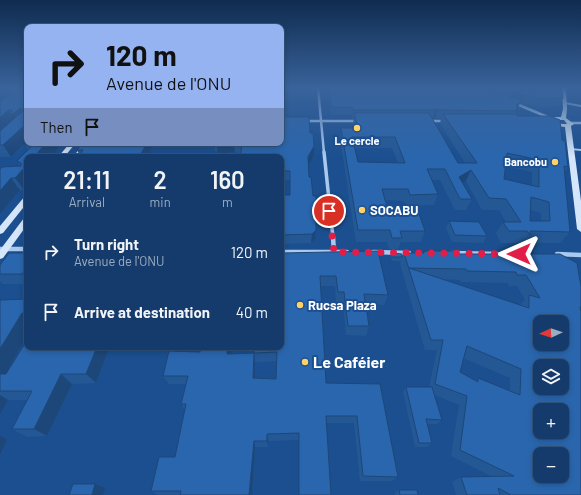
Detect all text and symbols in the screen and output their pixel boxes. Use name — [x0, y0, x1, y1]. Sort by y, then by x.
text: 120 m — [106, 38, 177, 72]
icon: right — [40, 40, 92, 92]
text: Avenue de l'ONU — [106, 72, 231, 94]
icon: arrive — [81, 116, 103, 138]
text: Then — [40, 118, 73, 136]
marker: Le cercle — [352, 123, 362, 133]
place label: Le cercle — [334, 134, 380, 147]
place label: Bancobu — [504, 155, 547, 168]
marker: Bancobu — [550, 157, 560, 167]
text: 21:11 — [63, 165, 110, 194]
text: 2 — [154, 165, 167, 194]
text: 160 — [210, 165, 245, 194]
text: Arrival — [69, 194, 105, 210]
text: min — [150, 194, 171, 210]
text: m — [222, 194, 233, 210]
pin — [312, 194, 346, 228]
icon: arrive — [318, 200, 340, 222]
place label: SOCABU — [370, 202, 418, 218]
marker: SOCABU — [357, 205, 367, 215]
position arrow — [498, 233, 540, 275]
text: Turn right — [74, 235, 139, 253]
icon: right — [40, 241, 62, 263]
text: 120 m — [231, 243, 268, 261]
text: Avenue de l'ONU — [74, 253, 165, 269]
place label: Rucsa Plaza — [308, 297, 377, 313]
marker: Rucsa Plaza — [295, 300, 305, 310]
icon: arrive — [40, 301, 62, 323]
text: Arrive at destination — [74, 303, 210, 321]
text: 40 m — [236, 303, 268, 321]
north arrow — [533, 315, 569, 351]
map controls — [533, 315, 569, 483]
place label: Le Caféier — [313, 352, 385, 371]
marker: Le Caféier — [300, 357, 310, 367]
button: layers — [533, 359, 569, 395]
button: + — [533, 403, 569, 439]
button: − — [533, 447, 569, 483]

